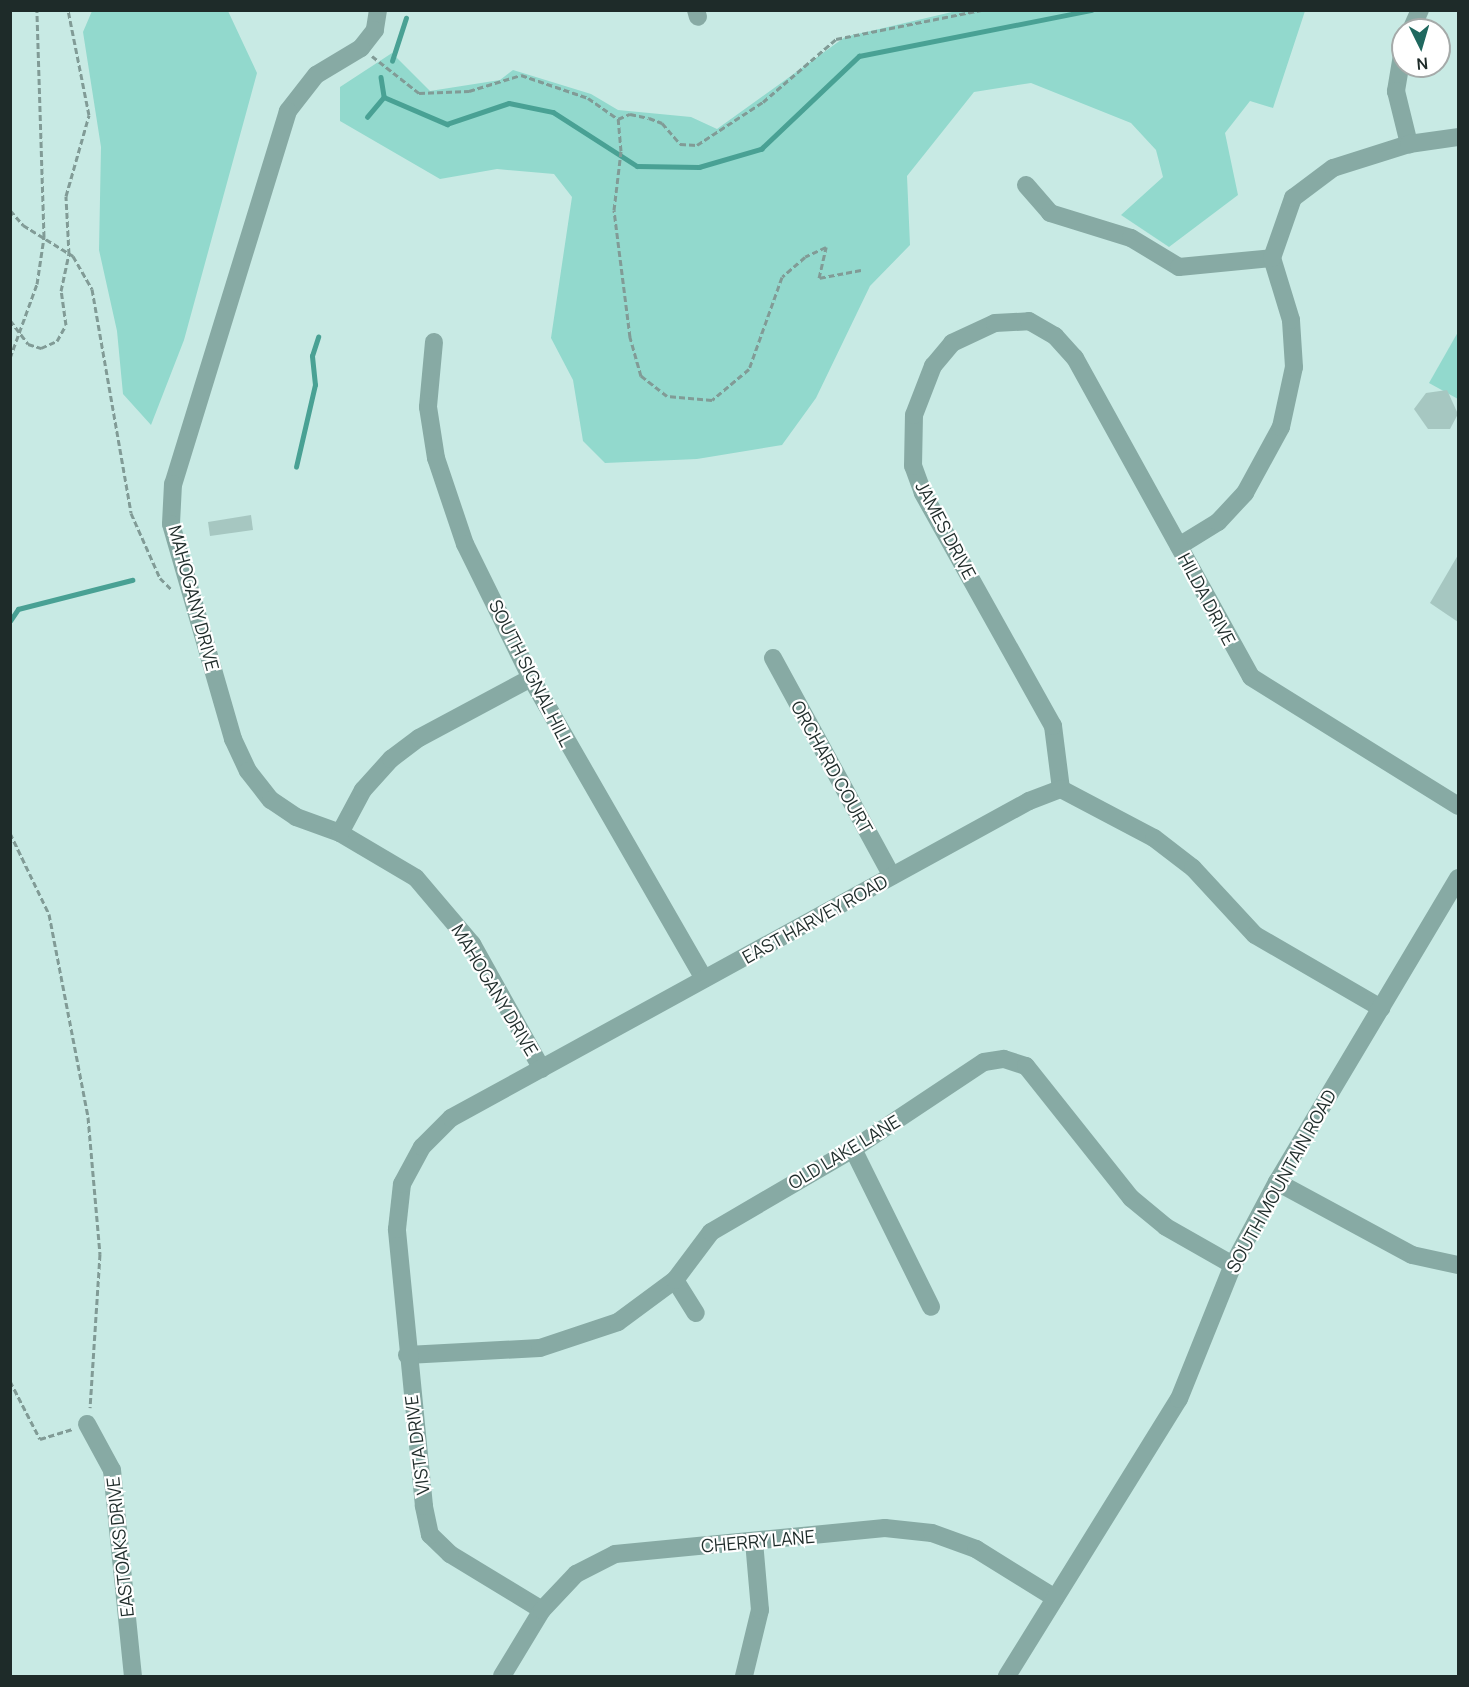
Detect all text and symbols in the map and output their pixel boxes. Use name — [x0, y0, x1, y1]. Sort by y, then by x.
north arrow — [1391, 18, 1451, 78]
text: N — [1416, 52, 1429, 75]
street label: JAMES DRIVE — [911, 477, 981, 583]
street label: MAHOGANY DRIVE — [164, 523, 224, 673]
street label: HILDA DRIVE — [1174, 549, 1240, 649]
street label: SOUTH SIGNAL HILL — [484, 596, 578, 750]
street label: ORCHARD COURT — [787, 697, 877, 837]
street label: EAST HARVEY ROAD — [738, 870, 892, 968]
street label: MAHOGANY DRIVE — [447, 920, 543, 1060]
street label: SOUTH MOUNTAIN ROAD — [1222, 1086, 1340, 1276]
street label: OLD LAKE LANE — [784, 1110, 904, 1194]
street label: VISTA DRIVE — [400, 1394, 434, 1496]
street label: EASTOAKS DRIVE — [102, 1476, 138, 1618]
street label: CHERRY LANE — [700, 1525, 816, 1557]

